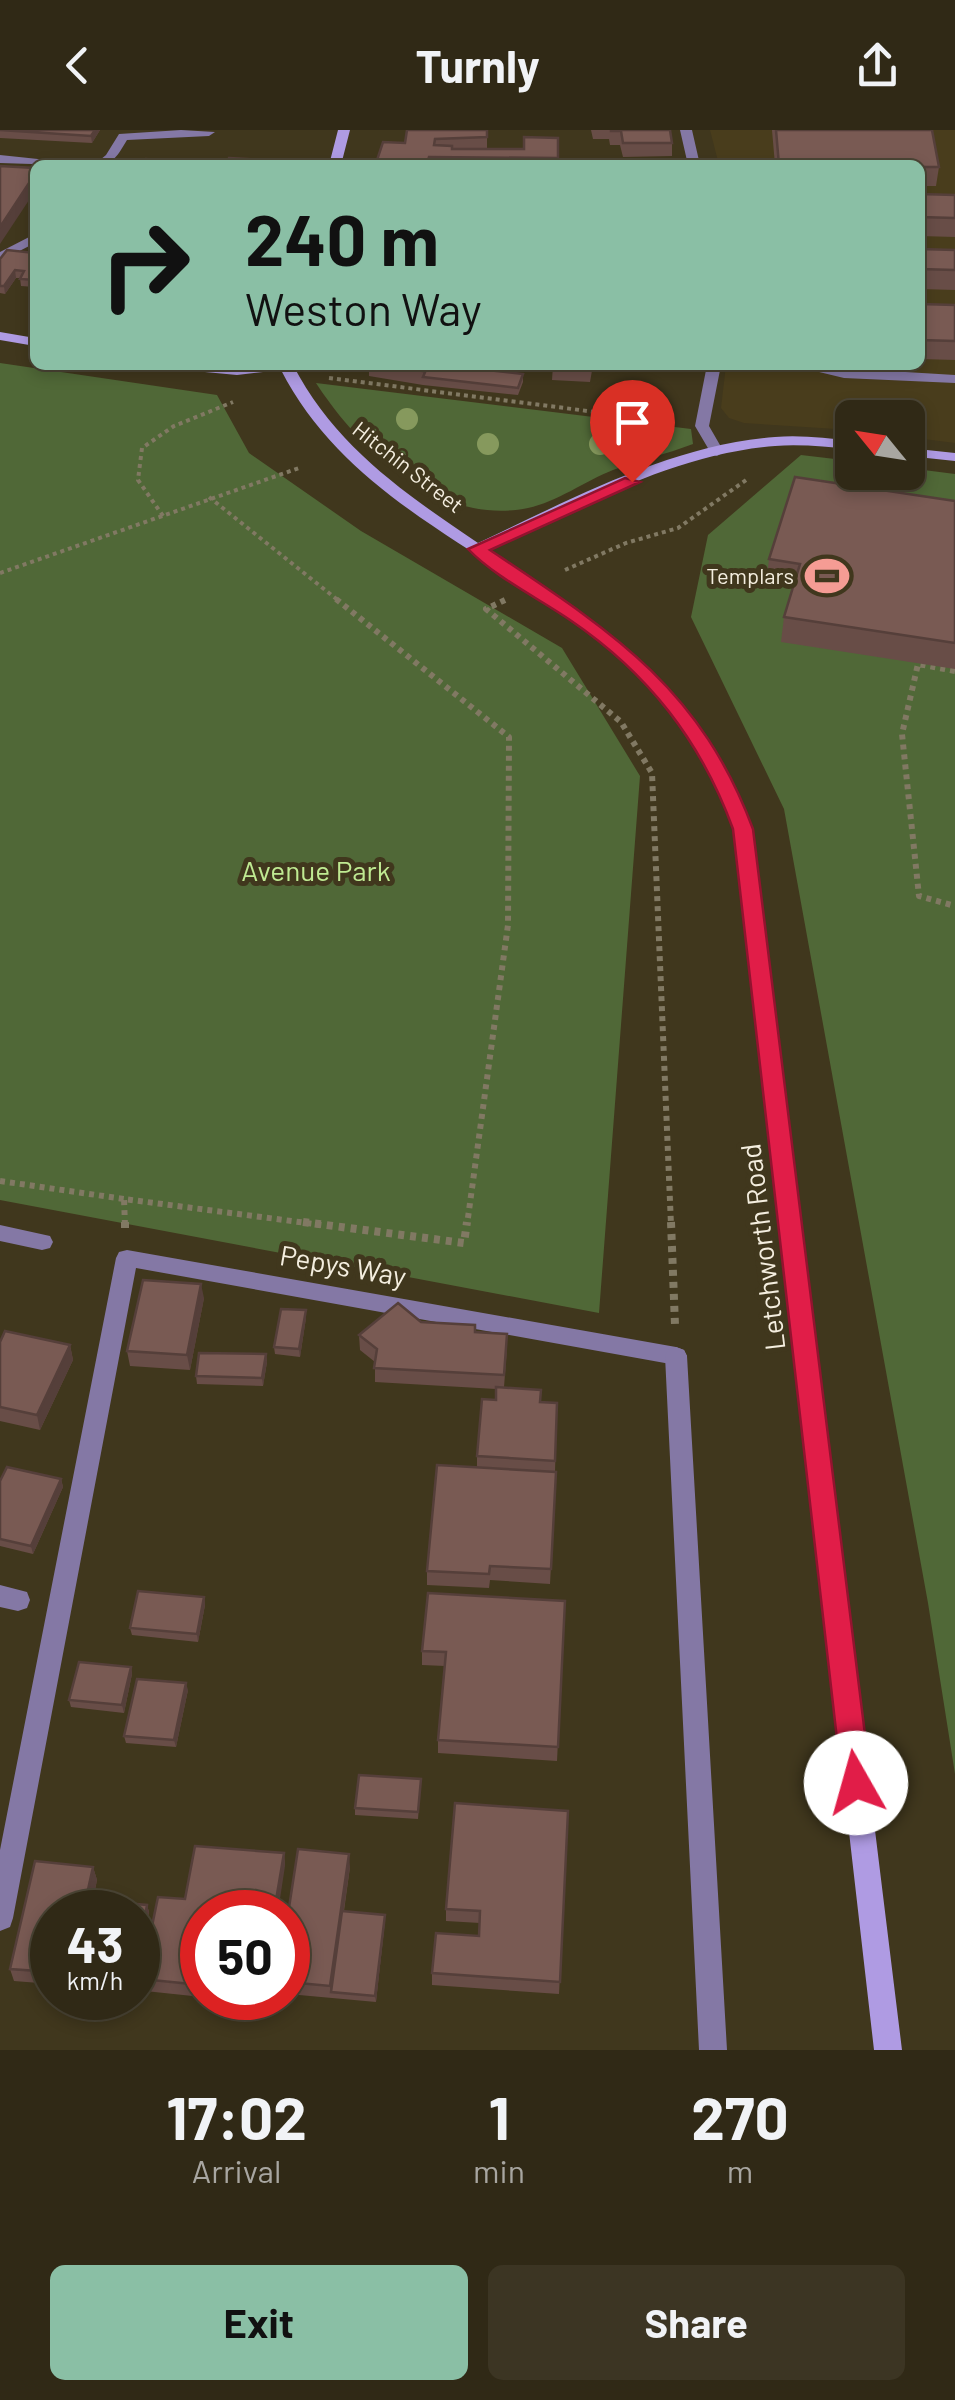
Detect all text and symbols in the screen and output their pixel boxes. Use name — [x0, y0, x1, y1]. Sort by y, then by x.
icon: back — [50, 38, 105, 93]
text: Turnly — [415, 38, 540, 92]
icon: share — [850, 38, 905, 93]
text: 240 m — [245, 196, 439, 280]
icon: right — [80, 200, 210, 330]
text: Weston Way — [245, 281, 482, 335]
pin — [590, 380, 675, 483]
icon: arrive — [605, 395, 660, 450]
north arrow — [835, 400, 925, 490]
map controls — [835, 400, 925, 490]
street label: Hitchin Street — [348, 415, 469, 517]
sports icon: Templars — [803, 552, 851, 600]
place label: Templars — [706, 562, 794, 588]
park label: Avenue Park — [241, 853, 391, 887]
street label: Letchworth Road — [732, 1142, 792, 1352]
street label: Pepys Way — [277, 1237, 409, 1293]
position arrow — [804, 1731, 908, 1835]
speed limit sign: 50 — [180, 1890, 310, 2020]
text: 43 — [66, 1913, 124, 1973]
text: km/h — [67, 1965, 123, 1995]
text: 17:02 — [166, 2080, 307, 2152]
text: 1 — [488, 2080, 510, 2152]
text: 270 — [691, 2080, 789, 2152]
text: Arrival — [192, 2151, 281, 2189]
text: min — [473, 2151, 525, 2189]
text: m — [727, 2151, 753, 2189]
button: Exit — [50, 2265, 468, 2380]
button: Share — [488, 2265, 905, 2380]

